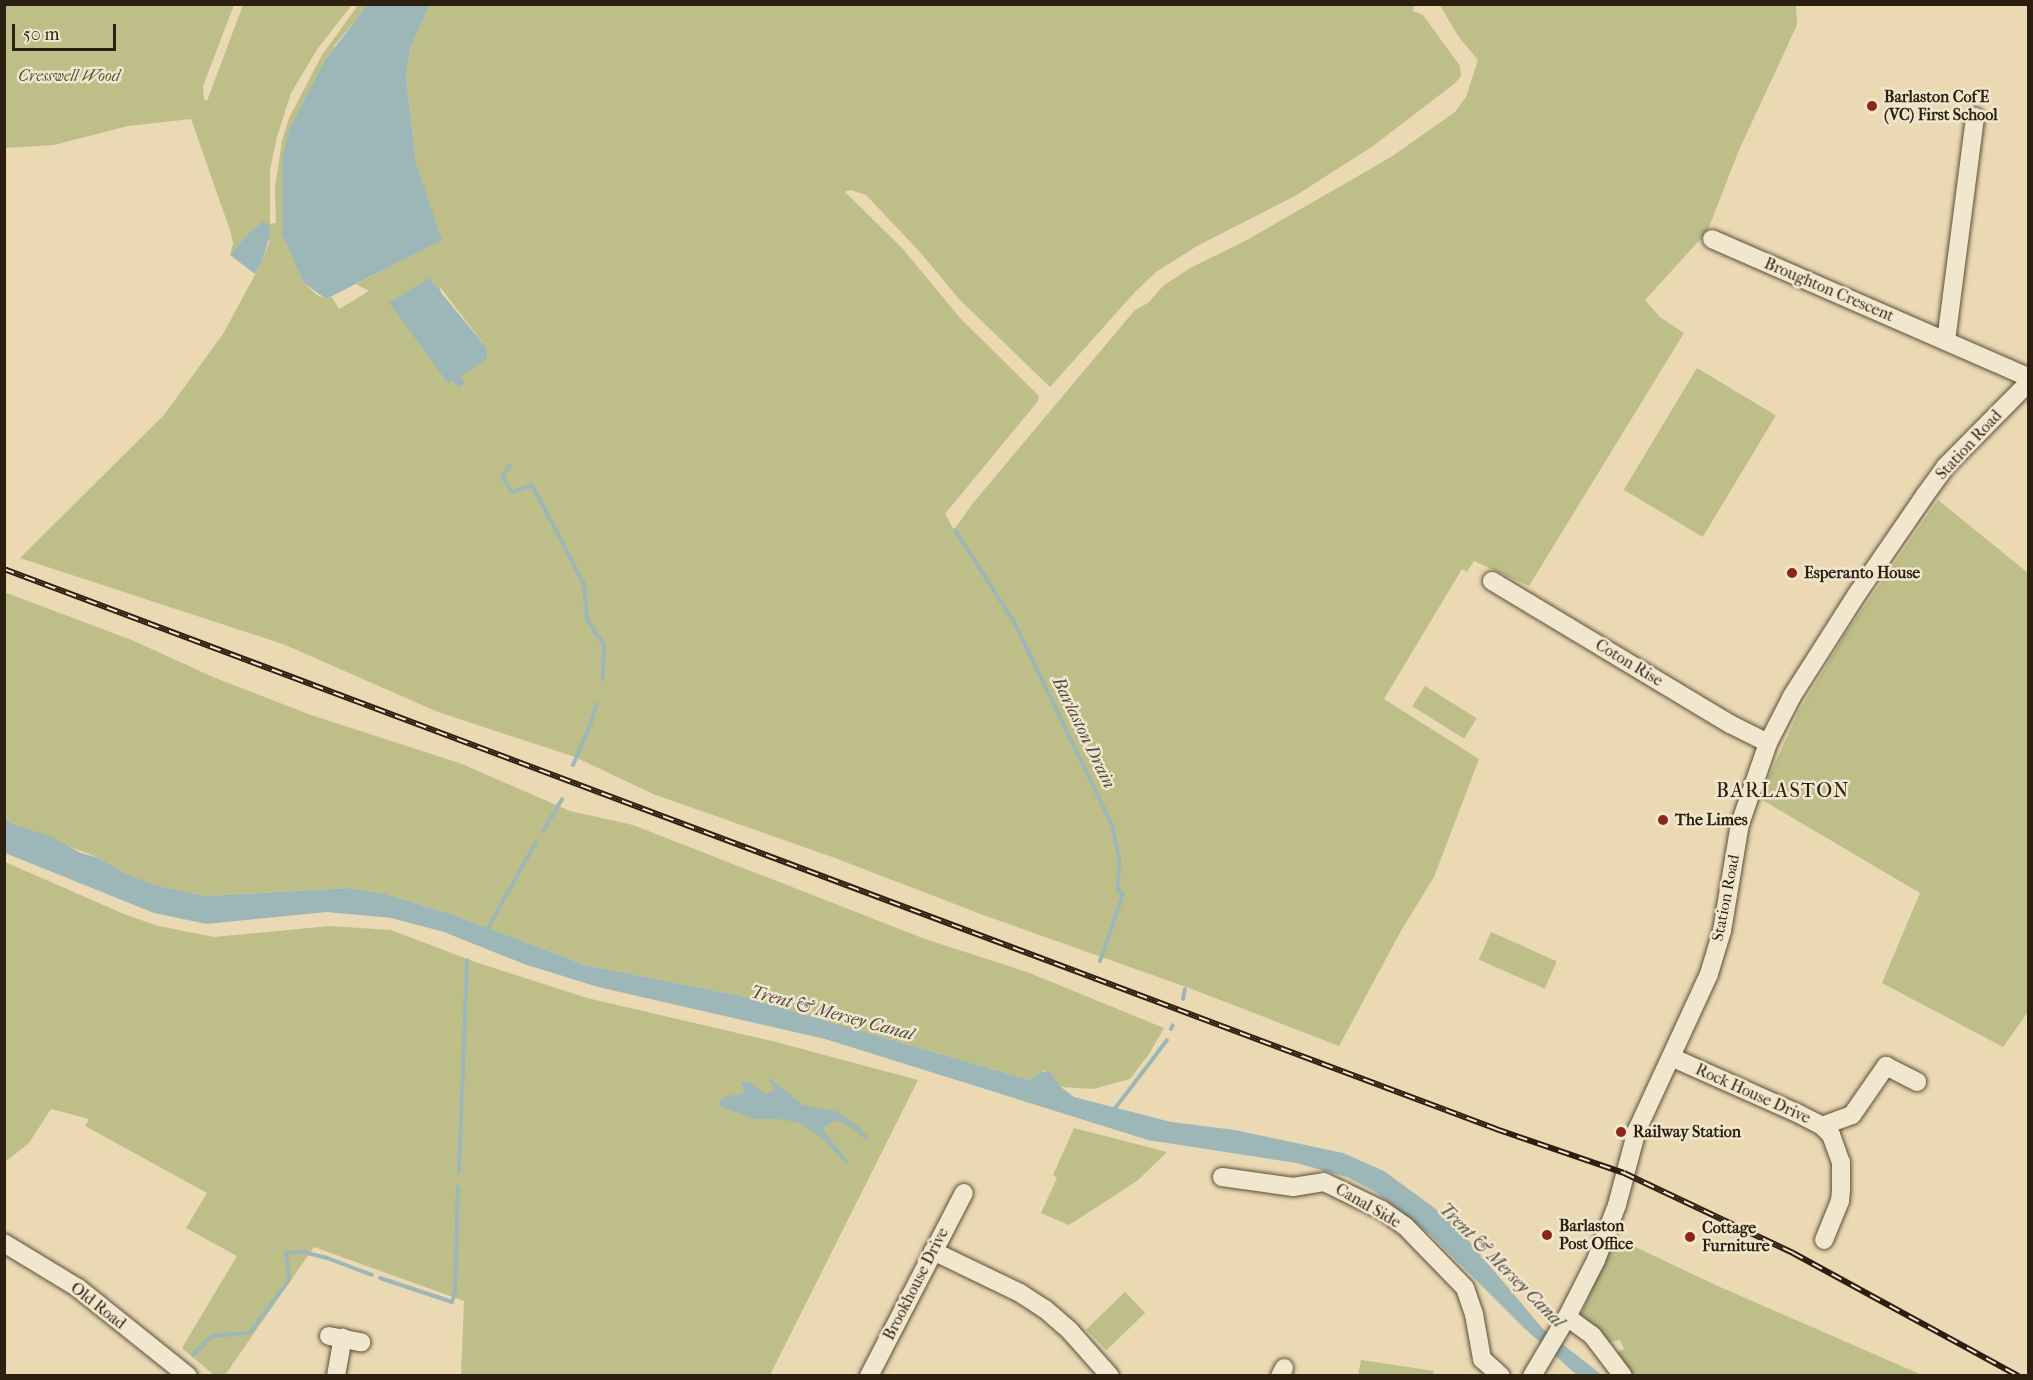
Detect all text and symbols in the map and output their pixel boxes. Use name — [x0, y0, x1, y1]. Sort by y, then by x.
scale bar — [15, 12, 118, 50]
text: 50 m — [23, 24, 59, 45]
park label: Cresswell Wood — [18, 66, 120, 86]
place label: Barlaston CofE (VC) First School — [1884, 87, 1998, 125]
marker: Barlaston CofE (VC) First School — [1865, 99, 1879, 113]
street label: Broughton Crescent — [1761, 254, 1897, 326]
street label: Station Road — [1932, 406, 2006, 484]
place label: Esperanto House — [1804, 563, 1920, 583]
marker: Esperanto House — [1785, 566, 1799, 580]
street label: Coton Rise — [1592, 635, 1666, 691]
water label: Barlaston Drain — [1047, 674, 1119, 792]
district label: BARLASTON — [1716, 778, 1850, 802]
place label: The Limes — [1675, 810, 1748, 830]
marker: The Limes — [1656, 813, 1670, 827]
street label: Station Road — [1708, 853, 1744, 943]
water label: Trent & Mersey Canal — [748, 982, 916, 1046]
street label: Rock House Drive — [1692, 1060, 1814, 1128]
place label: Railway Station — [1633, 1122, 1741, 1142]
marker: Railway Station — [1614, 1125, 1628, 1139]
street label: Canal Side — [1332, 1180, 1404, 1232]
water label: Trent & Mersey Canal — [1434, 1199, 1568, 1333]
place label: Barlaston Post Office — [1559, 1216, 1633, 1254]
place label: Cottage Furniture — [1702, 1218, 1770, 1256]
street label: Brookhouse Drive — [879, 1225, 953, 1343]
marker: Barlaston Post Office — [1540, 1228, 1554, 1242]
marker: Cottage Furniture — [1683, 1230, 1697, 1244]
street label: Old Road — [67, 1279, 129, 1333]

